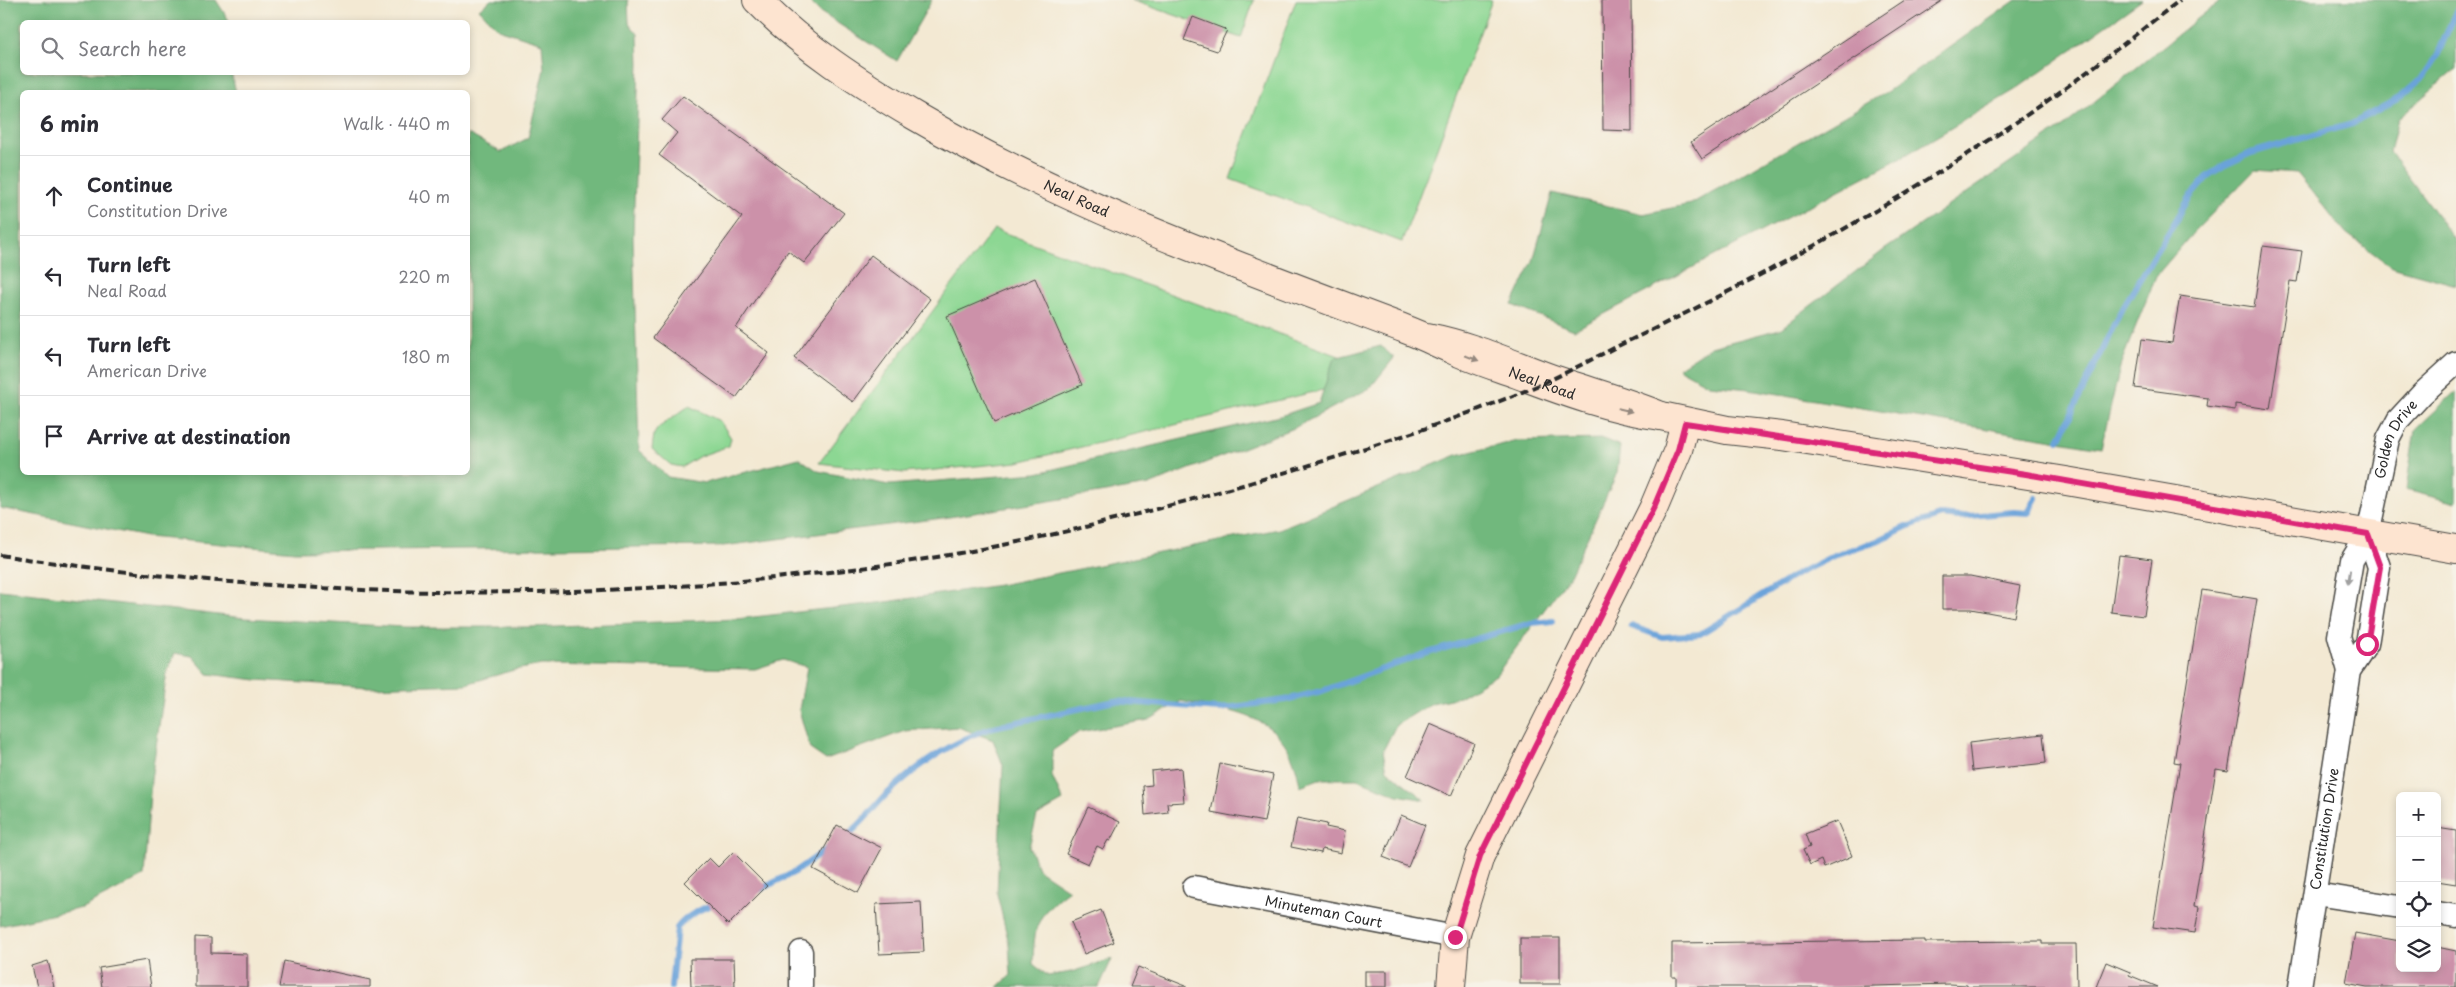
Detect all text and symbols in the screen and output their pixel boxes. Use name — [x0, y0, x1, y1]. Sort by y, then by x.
search box — [20, 20, 470, 75]
icon: search — [38, 34, 66, 62]
text: Search here — [78, 34, 187, 62]
text: 6 min — [40, 107, 99, 139]
text: Walk · 440 m — [343, 111, 450, 135]
text: Continue — [87, 170, 173, 198]
street label: Neal Road — [1040, 174, 1113, 222]
icon: ahead — [40, 182, 68, 210]
text: 40 m — [408, 184, 450, 208]
text: Constitution Drive — [87, 198, 228, 222]
text: Turn left — [87, 250, 171, 278]
icon: left — [40, 262, 68, 290]
text: 220 m — [399, 264, 450, 288]
text: Neal Road — [87, 278, 167, 302]
text: Turn left — [87, 330, 171, 358]
icon: left — [40, 342, 68, 370]
text: 180 m — [402, 344, 450, 368]
one-way arrow — [1464, 354, 1479, 362]
text: American Drive — [87, 358, 207, 382]
street label: Neal Road — [1506, 361, 1578, 405]
street label: Golden Drive — [2369, 394, 2422, 481]
one-way arrow — [1618, 406, 1633, 414]
icon: arrive — [40, 422, 68, 450]
text: Arrive at destination — [87, 422, 291, 450]
one-way arrow — [2344, 570, 2352, 586]
route start — [2356, 633, 2379, 656]
street label: Constitution Drive — [2304, 766, 2344, 891]
map controls — [2396, 792, 2441, 972]
button: + — [2396, 792, 2441, 837]
button: − — [2396, 837, 2441, 882]
button: locate — [2396, 882, 2441, 927]
street label: Minuteman Court — [1263, 890, 1384, 933]
route end — [1444, 926, 1467, 949]
button: layers — [2396, 927, 2441, 972]

